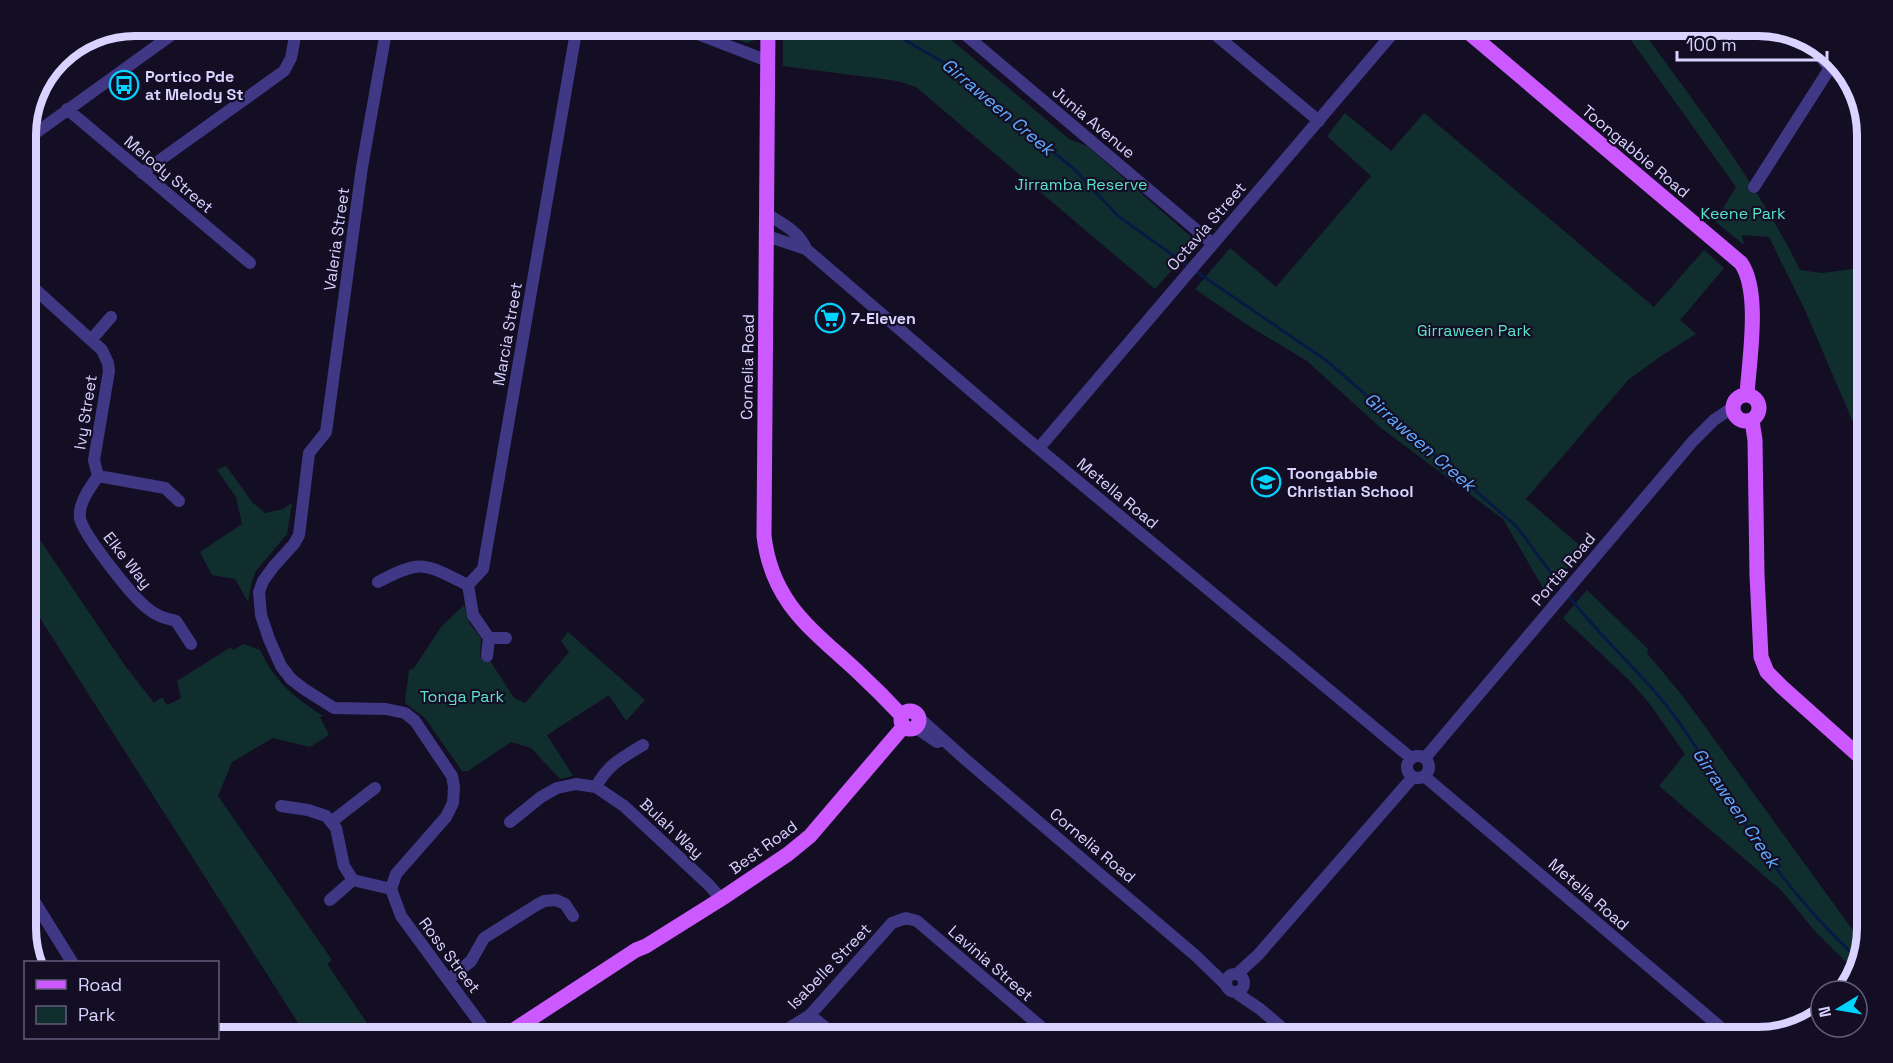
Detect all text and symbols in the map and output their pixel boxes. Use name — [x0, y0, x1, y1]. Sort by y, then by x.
scale bar — [1677, 24, 1827, 62]
text: 100 m — [1686, 33, 1737, 56]
water label: Girraween Creek — [937, 53, 1061, 162]
place label: Portico Pde at Melody St — [145, 66, 244, 105]
bus stop icon: Portico Pde at Melody St — [108, 69, 140, 101]
street label: Junia Avenue — [1048, 81, 1140, 163]
street label: Toongabbie Road — [1578, 100, 1694, 203]
street label: Melody Street — [120, 131, 218, 218]
park label: Jirramba Reserve — [1014, 174, 1148, 195]
street label: Octavia Street — [1162, 178, 1251, 275]
street label: Valeria Street — [319, 186, 354, 292]
park label: Keene Park — [1700, 203, 1786, 224]
street label: Marcia Street — [488, 281, 527, 387]
supermarket icon: 7-Eleven — [814, 302, 846, 334]
place label: 7-Eleven — [851, 308, 916, 329]
street label: Cornelia Road — [736, 314, 759, 420]
park label: Girraween Park — [1417, 320, 1531, 341]
street label: Ivy Street — [69, 373, 102, 451]
water label: Girraween Creek — [1360, 387, 1482, 498]
street label: Metella Road — [1073, 453, 1163, 534]
place label: Toongabbie Christian School — [1287, 463, 1413, 502]
school or university icon: Toongabbie Christian School — [1250, 466, 1282, 498]
street label: Elke Way — [99, 527, 157, 593]
street label: Portia Road — [1527, 528, 1600, 610]
park label: Tonga Park — [420, 686, 505, 707]
water label: Girraween Creek — [1688, 743, 1786, 874]
street label: Bulah Way — [635, 793, 708, 863]
street label: Cornelia Road — [1045, 803, 1140, 887]
street label: Best Road — [725, 816, 801, 879]
street label: Metella Road — [1544, 854, 1633, 935]
street label: Ross Street — [414, 913, 485, 998]
street label: Isabelle Street — [783, 919, 876, 1014]
street label: Lavinia Street — [944, 921, 1038, 1006]
legend — [24, 961, 219, 1039]
text: Road — [78, 973, 122, 996]
north arrow — [1809, 979, 1869, 1039]
text: Park — [78, 1003, 116, 1026]
text: N — [1813, 1004, 1836, 1019]

